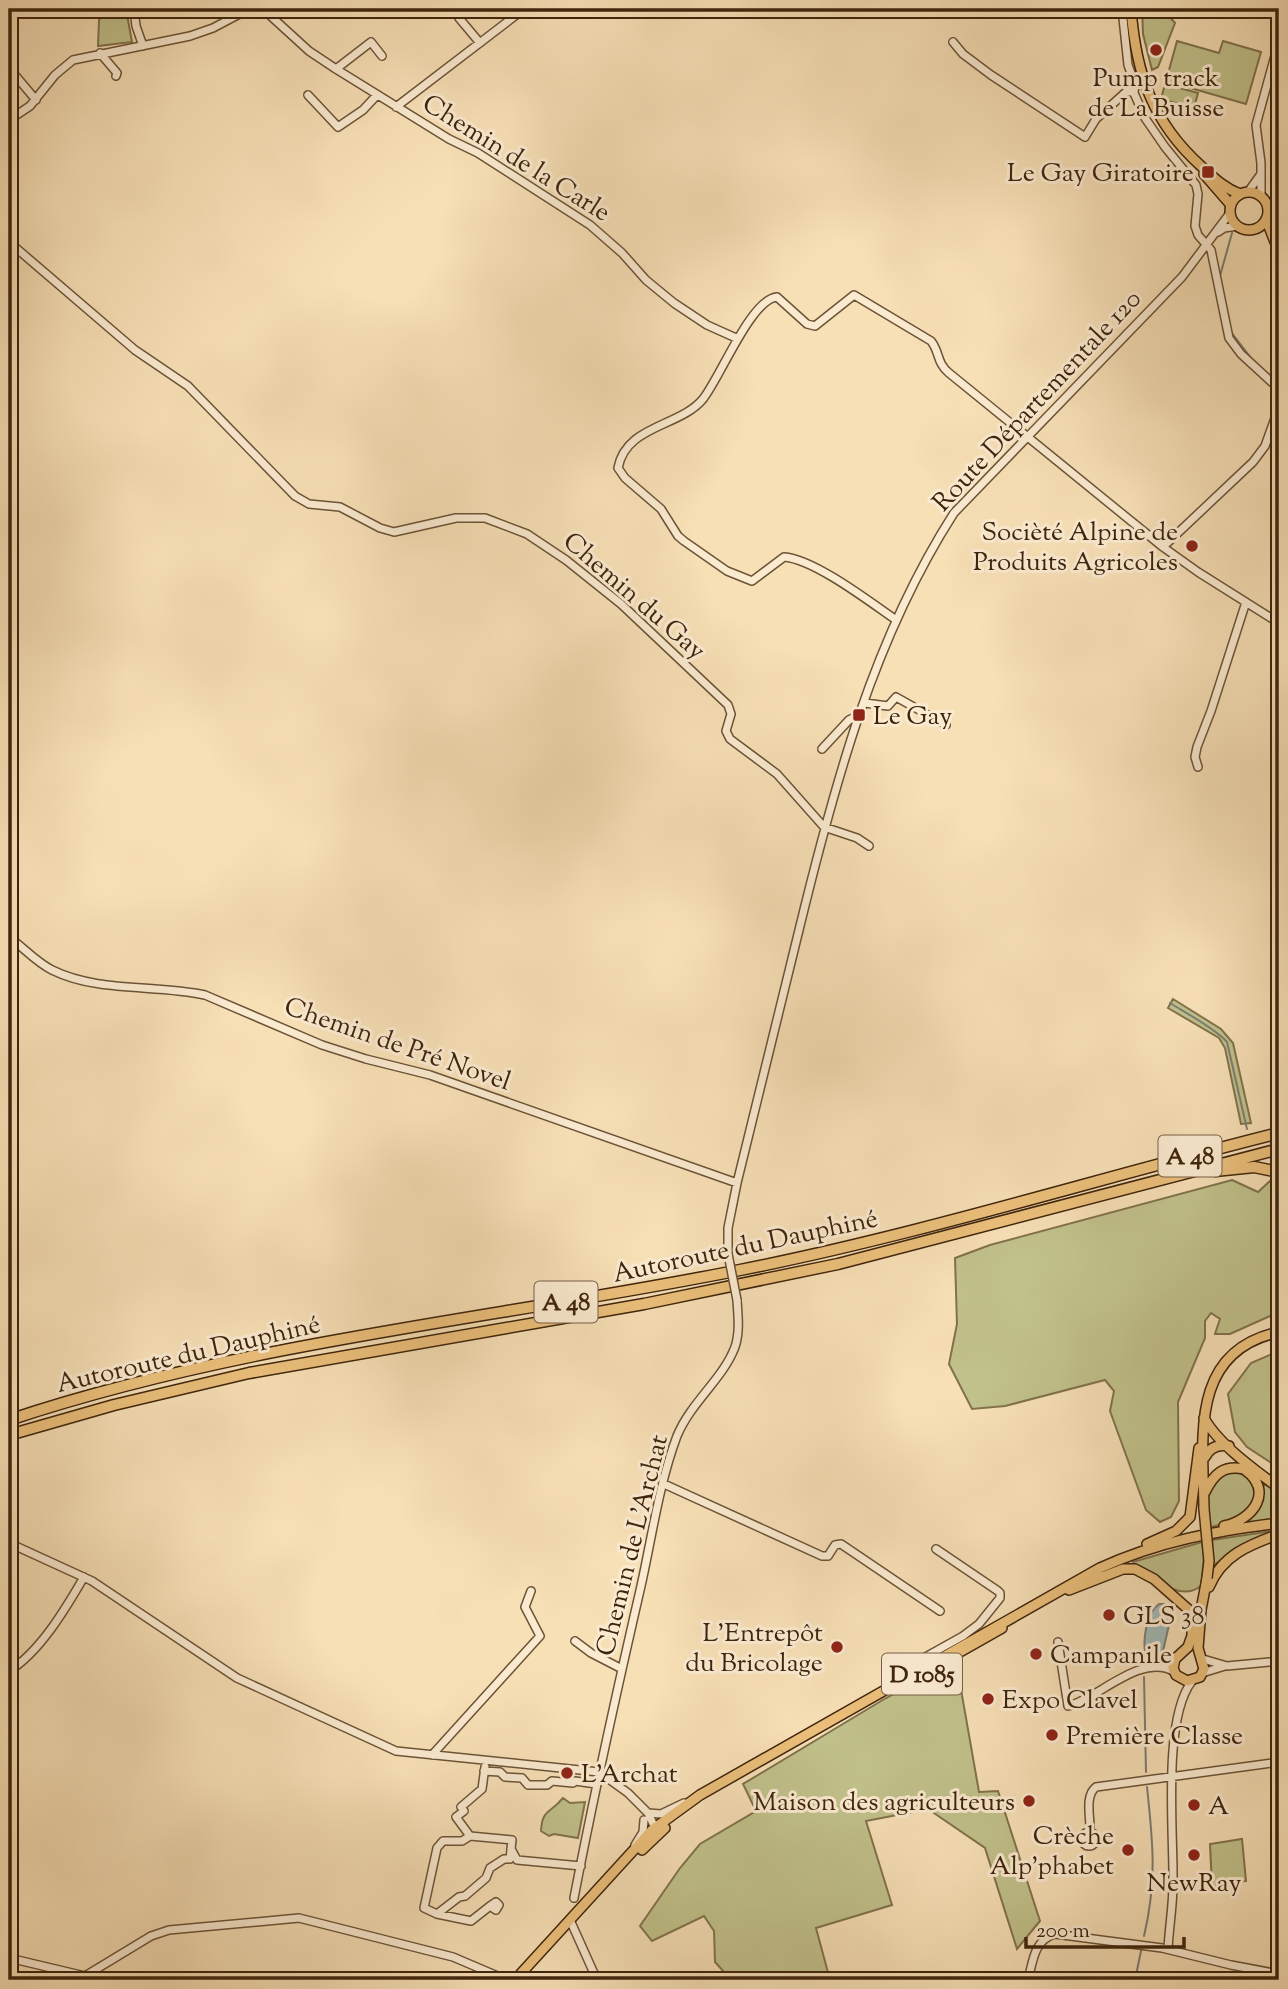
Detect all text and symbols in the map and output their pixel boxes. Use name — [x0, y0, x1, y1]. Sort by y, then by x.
marker: Pump track de La Buisse — [1148, 42, 1164, 58]
place label: Pump track de La Buisse — [1088, 61, 1224, 128]
street label: Chemin de la Carle — [414, 86, 617, 232]
place label: Le Gay Giratoire — [1007, 156, 1194, 193]
marker: Le Gay Giratoire — [1200, 164, 1216, 180]
street label: Route Départementale 120 — [925, 282, 1151, 521]
place label: Socièté Alpine de Produits Agricoles — [973, 515, 1178, 582]
street label: Chemin du Gay — [554, 524, 713, 669]
marker: Socièté Alpine de Produits Agricoles — [1184, 538, 1200, 554]
place label: Le Gay — [873, 699, 952, 736]
marker: Le Gay — [851, 707, 867, 723]
street label: Chemin de Pré Novel — [279, 989, 516, 1102]
road number: A 48 — [1158, 1136, 1222, 1176]
street label: Autoroute du Dauphiné — [610, 1201, 881, 1294]
road number: A 48 — [534, 1282, 598, 1322]
street label: Autoroute du Dauphiné — [53, 1307, 324, 1404]
street label: Chemin de L'Archat — [588, 1431, 679, 1660]
place label: GLS 38 — [1123, 1599, 1204, 1636]
marker: GLS 38 — [1101, 1607, 1117, 1623]
place label: L'Entrepôt du Bricolage — [685, 1616, 823, 1683]
place label: Campanile — [1050, 1638, 1172, 1675]
marker: L'Entrepôt du Bricolage — [829, 1639, 845, 1655]
marker: Campanile — [1028, 1646, 1044, 1662]
road number: D 1085 — [882, 1654, 962, 1694]
place label: Expo Clavel — [1002, 1683, 1138, 1720]
marker: Expo Clavel — [980, 1691, 996, 1707]
place label: Première Classe — [1066, 1719, 1243, 1756]
marker: Première Classe — [1044, 1727, 1060, 1743]
place label: L'Archat — [581, 1757, 678, 1794]
marker: L'Archat — [559, 1765, 575, 1781]
place label: Maison des agriculteurs — [753, 1785, 1015, 1822]
place label: A — [1208, 1789, 1229, 1826]
marker: Maison des agriculteurs — [1021, 1793, 1037, 1809]
marker: A — [1186, 1797, 1202, 1813]
place label: Crèche Alp'phabet — [990, 1819, 1114, 1886]
marker: Crèche Alp'phabet — [1120, 1842, 1136, 1858]
marker: NewRay — [1186, 1847, 1202, 1863]
place label: NewRay — [1147, 1866, 1241, 1903]
scale bar — [1026, 1905, 1183, 1949]
text: 200 m — [1036, 1917, 1090, 1947]

